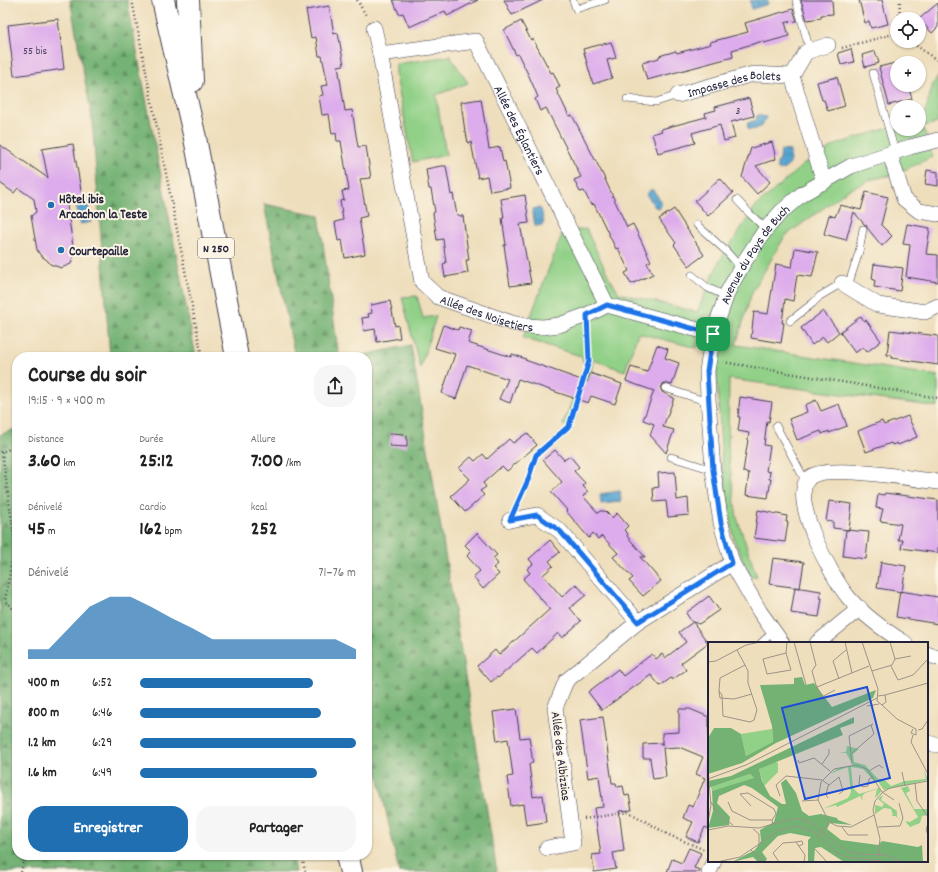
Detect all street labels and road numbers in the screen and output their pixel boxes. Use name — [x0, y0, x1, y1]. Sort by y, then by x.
street label: Impasse des Bolets — [686, 67, 782, 104]
street label: Allée des Églantiers — [488, 83, 548, 179]
street label: Avenue du Pays de Buch — [717, 201, 795, 307]
road number: N 250 — [198, 238, 234, 258]
street label: Allée des Noisetiers — [437, 291, 534, 338]
street label: Allée des Albizzias — [545, 711, 574, 802]

